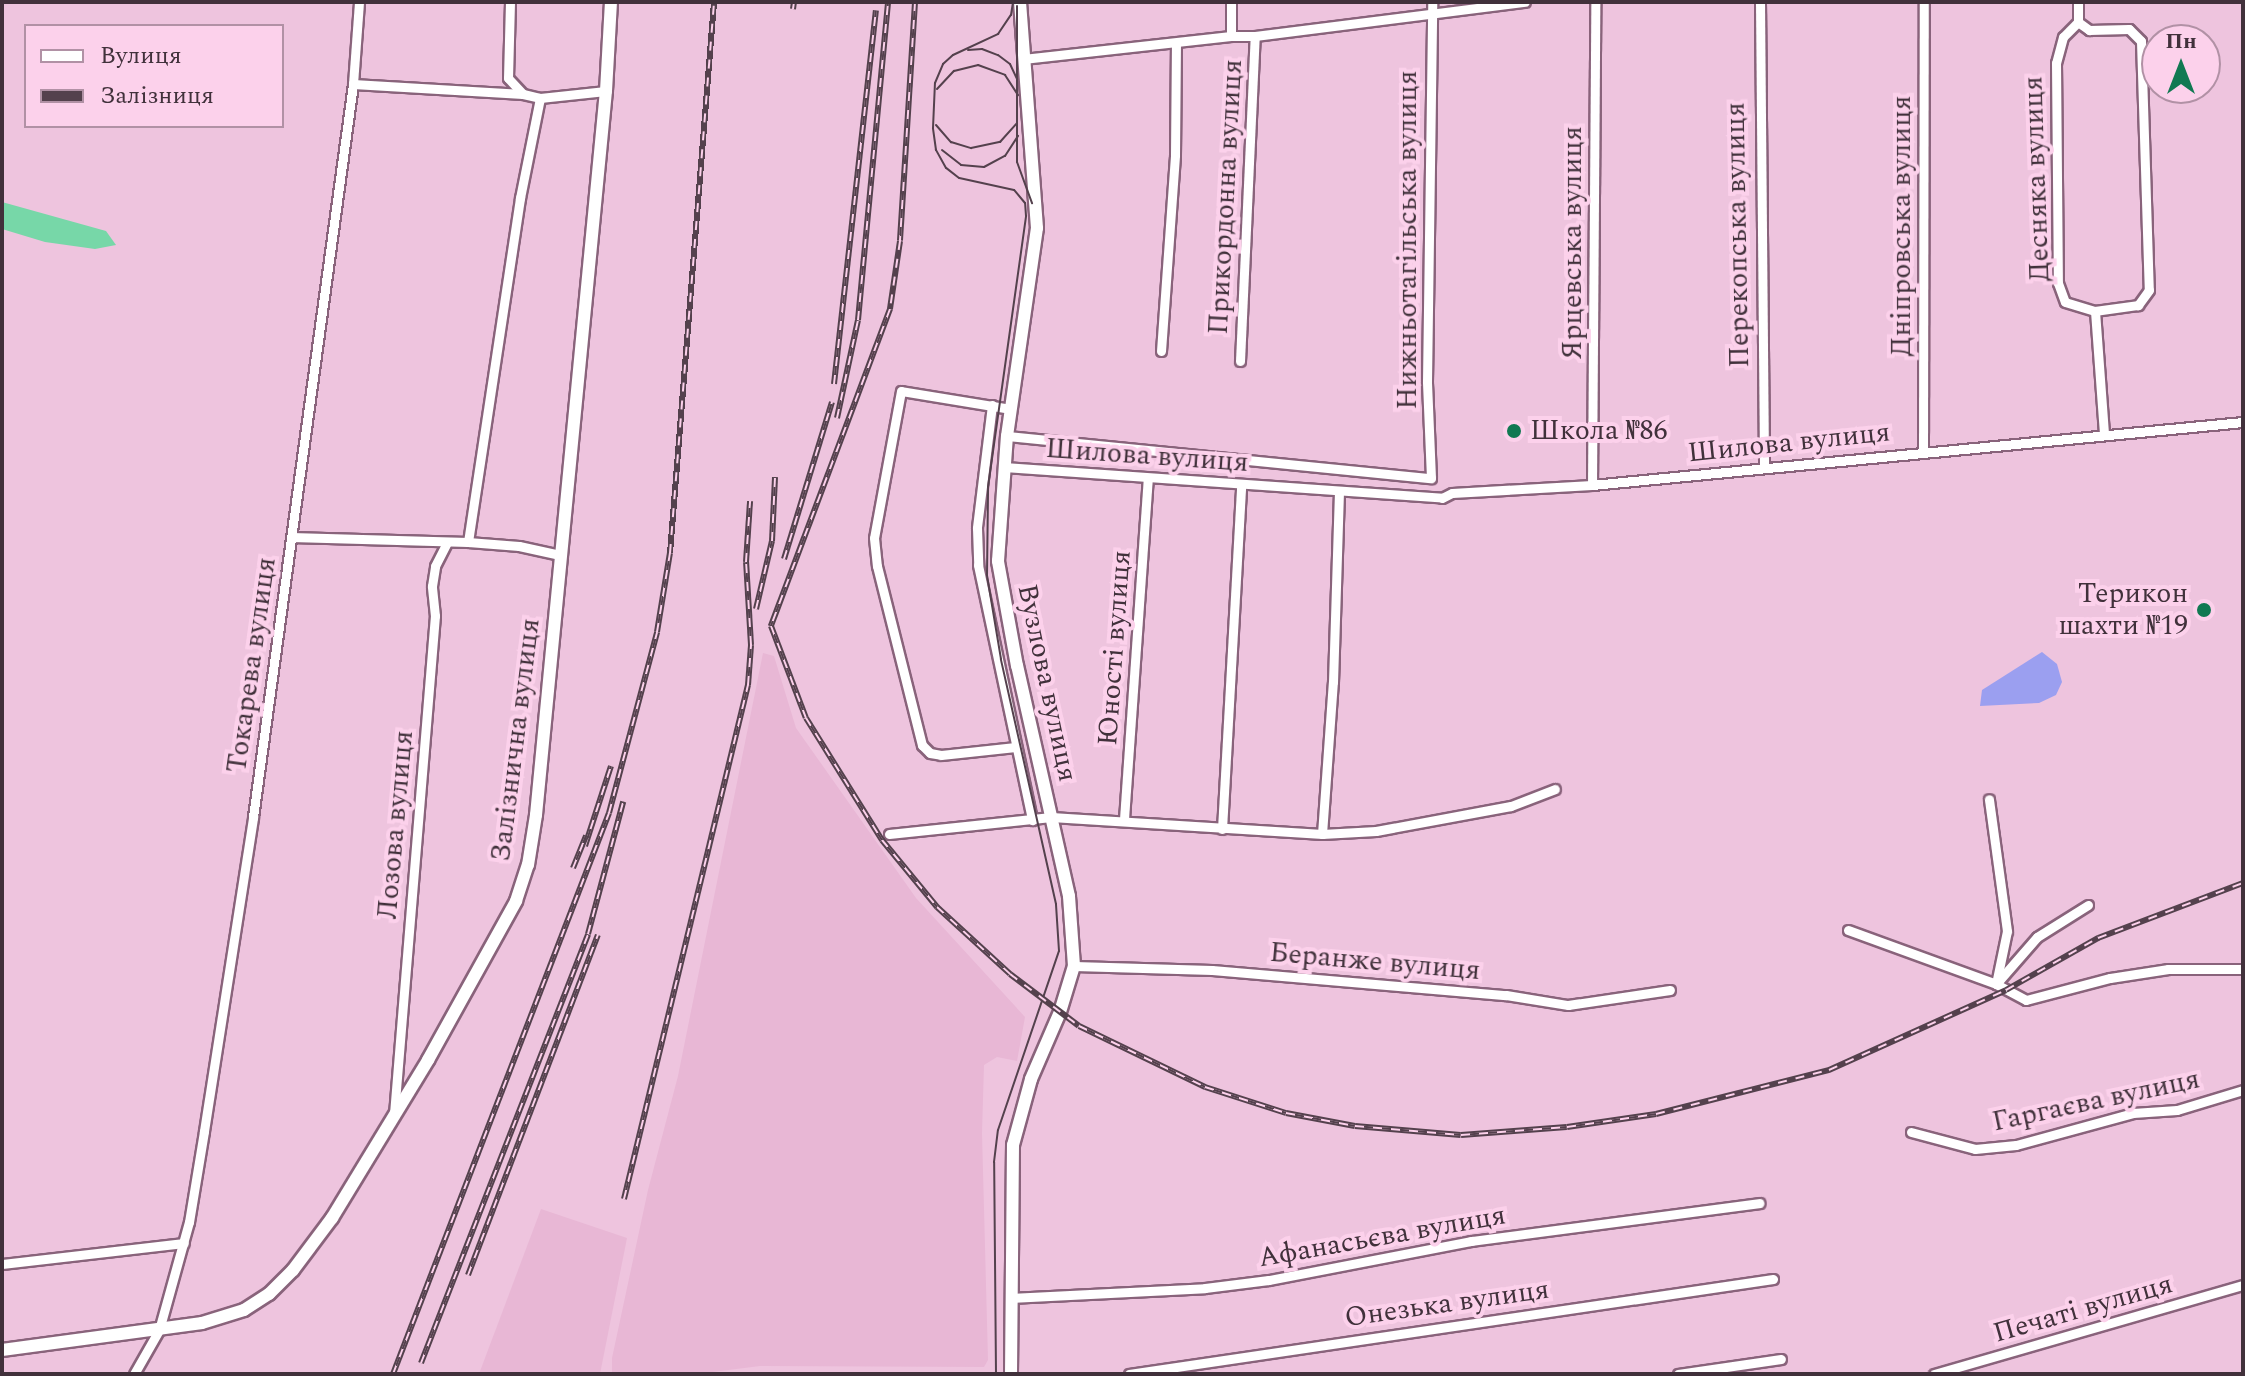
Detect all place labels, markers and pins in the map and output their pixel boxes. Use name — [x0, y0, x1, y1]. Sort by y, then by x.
place label: Школа №86 — [1530, 414, 1668, 448]
marker: Школа №86 — [1505, 422, 1523, 440]
place label: Терикон шахти №19 — [2058, 577, 2188, 643]
marker: Терикон шахти №19 — [2195, 601, 2213, 619]

